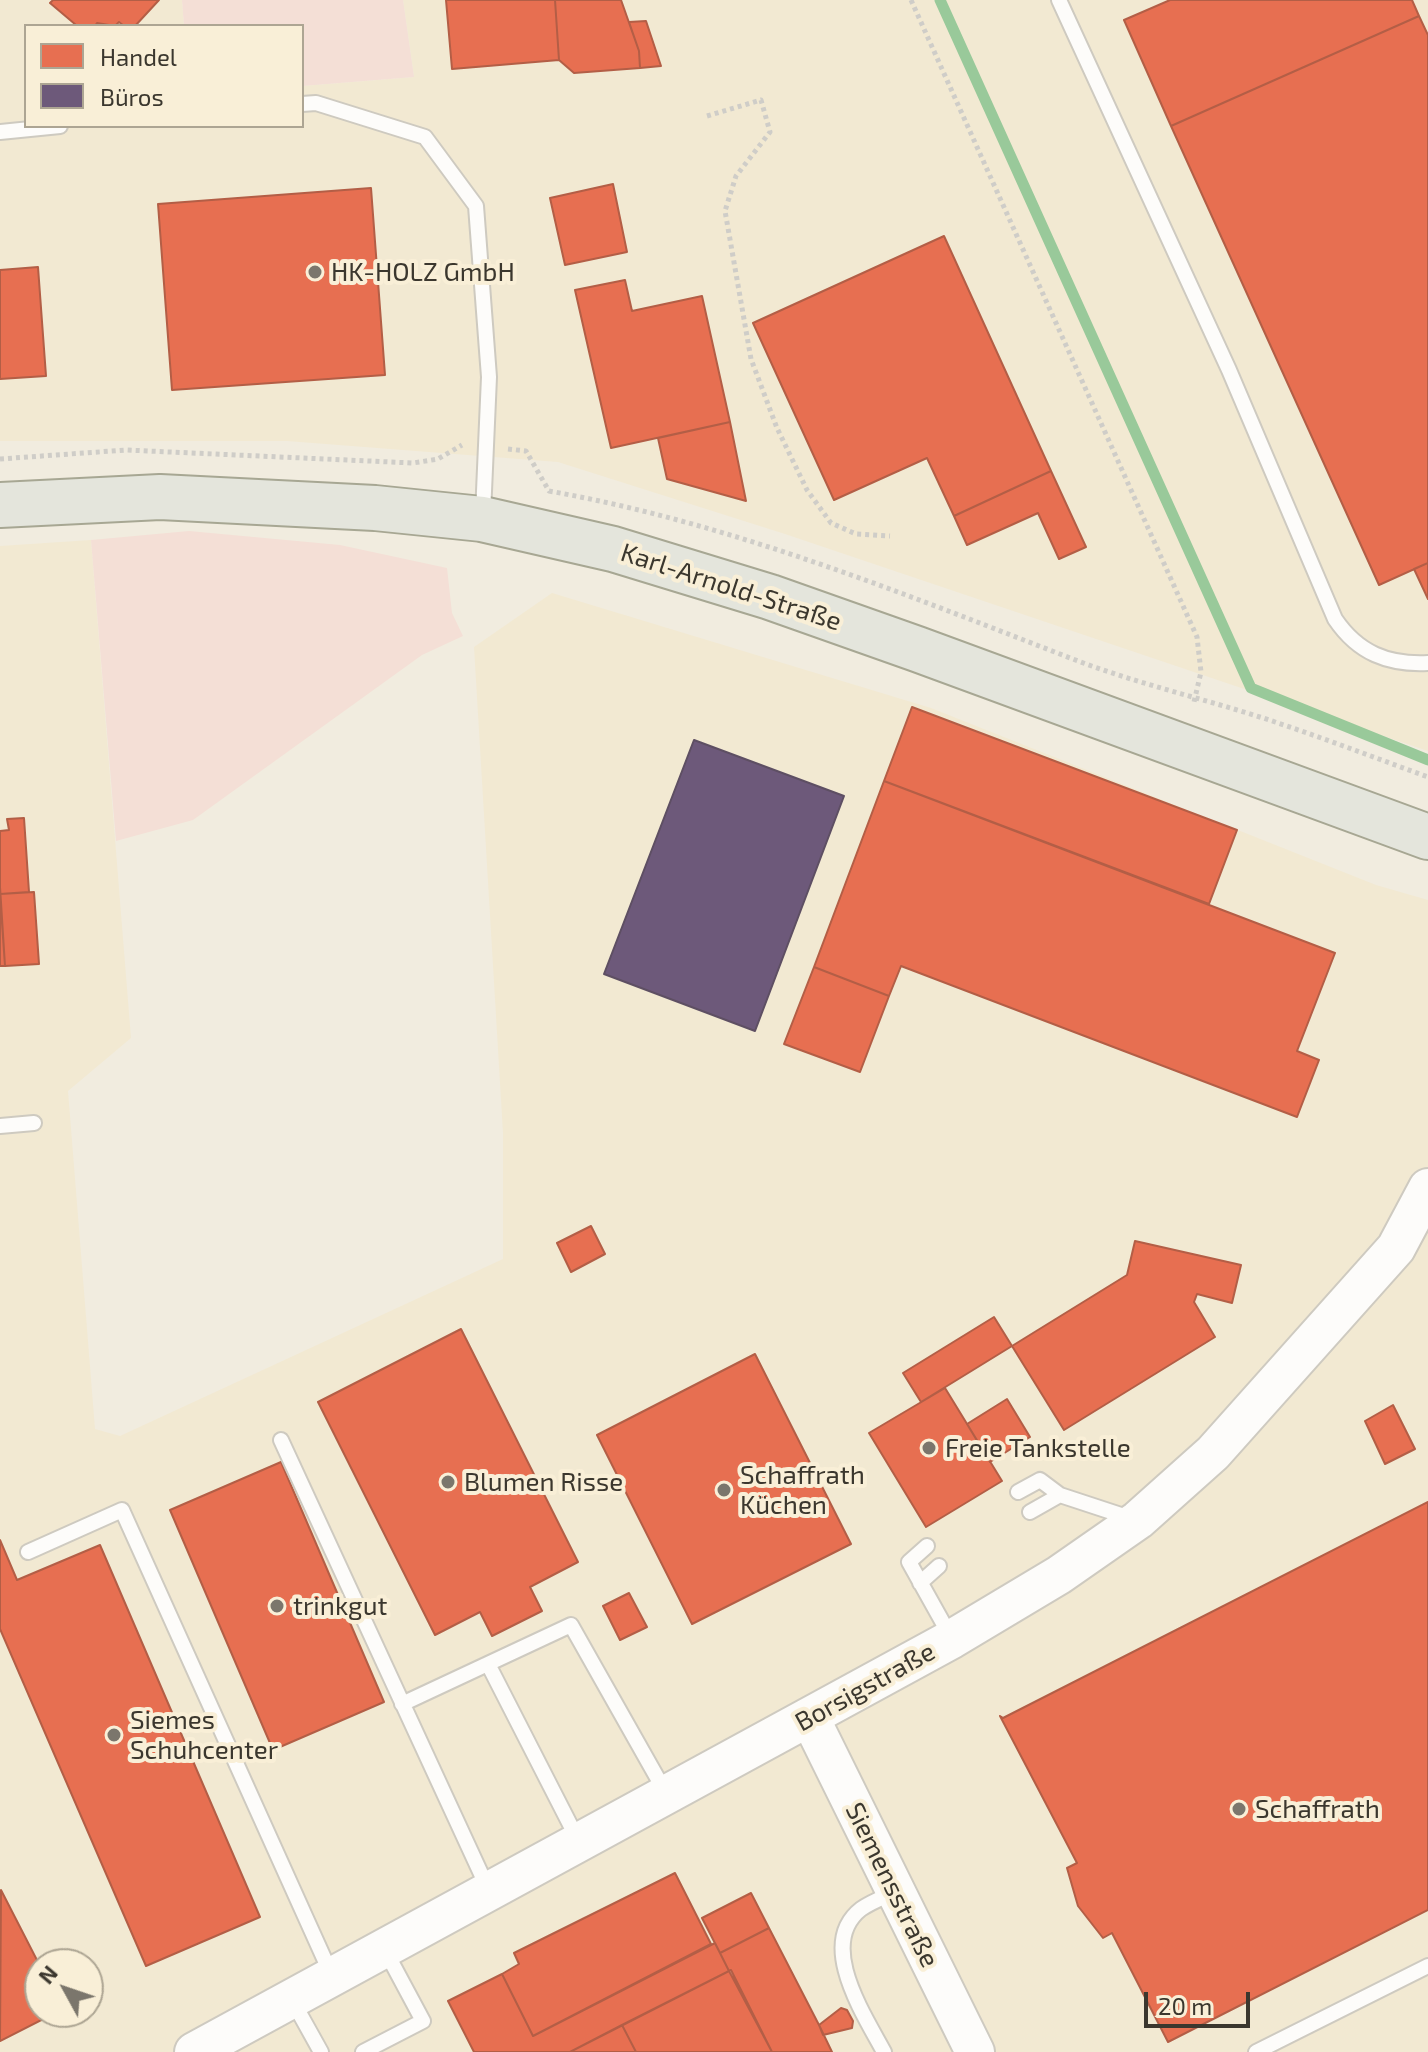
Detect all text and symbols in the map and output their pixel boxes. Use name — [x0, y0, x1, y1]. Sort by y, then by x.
legend — [24, 24, 304, 128]
text: Handel — [100, 42, 177, 71]
text: Büros — [100, 82, 164, 111]
place label: HK-HOLZ GmbH — [331, 256, 515, 288]
marker: HK-HOLZ GmbH — [306, 263, 324, 281]
street label: Karl-Arnold-Straße — [617, 537, 845, 637]
place label: Freie Tankstelle — [945, 1432, 1131, 1464]
marker: Freie Tankstelle — [920, 1439, 938, 1457]
place label: Schaffrath Küchen — [740, 1459, 865, 1520]
place label: Blumen Risse — [464, 1466, 623, 1498]
marker: Blumen Risse — [439, 1473, 457, 1491]
marker: Schaffrath Küchen — [715, 1481, 733, 1499]
place label: trinkgut — [293, 1590, 387, 1622]
marker: trinkgut — [268, 1597, 286, 1615]
street label: Borsigstraße — [790, 1636, 940, 1738]
place label: Siemes Schuhcenter — [130, 1704, 278, 1766]
marker: Siemes Schuhcenter — [105, 1726, 123, 1744]
place label: Schaffrath — [1255, 1793, 1380, 1825]
street label: Siemensstraße — [839, 1798, 945, 1972]
marker: Schaffrath — [1230, 1800, 1248, 1818]
north arrow — [24, 1948, 104, 2028]
text: N — [32, 1959, 62, 1988]
scale bar — [1148, 1976, 1254, 2026]
text: 20 m — [1158, 1991, 1212, 2020]

